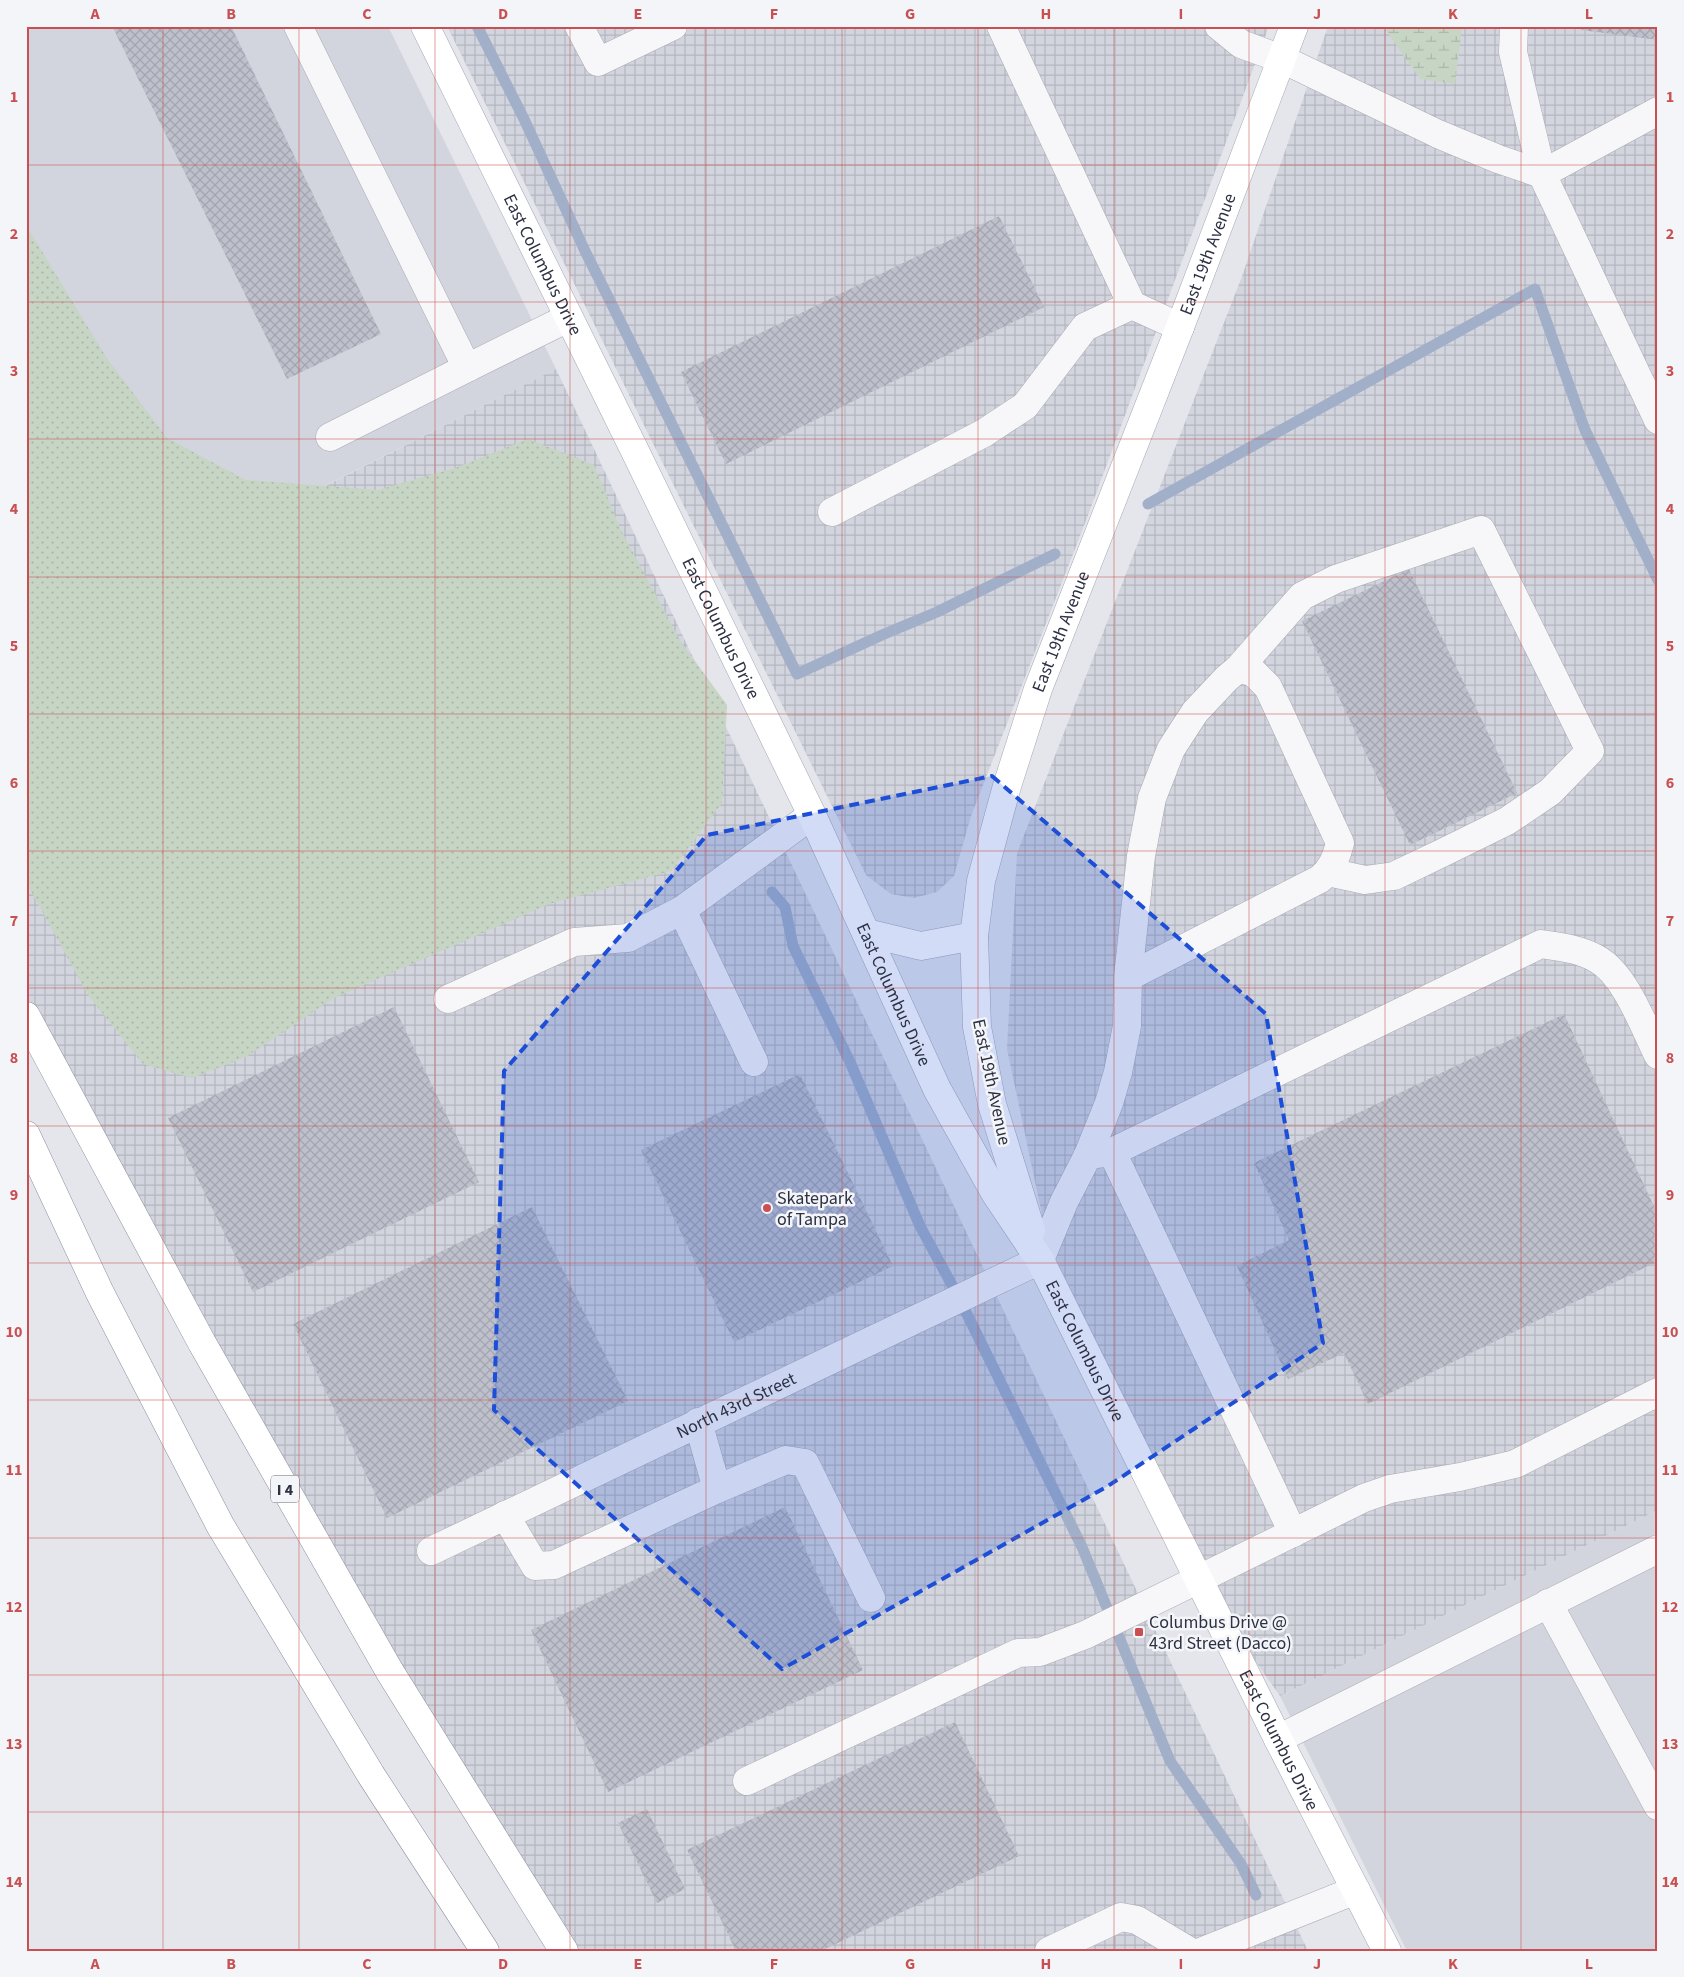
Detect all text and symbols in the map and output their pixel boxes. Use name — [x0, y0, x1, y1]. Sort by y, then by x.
text: A — [89, 3, 100, 25]
text: B — [226, 3, 236, 25]
text: C — [362, 3, 372, 25]
text: D — [498, 3, 508, 25]
text: E — [634, 3, 642, 25]
text: F — [770, 3, 778, 25]
text: G — [905, 3, 915, 25]
text: H — [1041, 3, 1051, 25]
text: I — [1179, 3, 1183, 25]
text: J — [1313, 3, 1321, 25]
text: K — [1448, 3, 1458, 25]
text: L — [1585, 3, 1593, 25]
text: 1 — [10, 86, 18, 108]
text: 1 — [1666, 86, 1674, 108]
street label: East Columbus Drive — [497, 190, 588, 340]
street label: East 19th Avenue — [1174, 190, 1243, 319]
text: 2 — [10, 223, 18, 245]
text: 2 — [1666, 223, 1674, 245]
text: 3 — [10, 360, 18, 382]
text: 3 — [1666, 360, 1674, 382]
text: 4 — [10, 498, 19, 520]
text: 4 — [1666, 498, 1675, 520]
street label: East Columbus Drive — [676, 553, 766, 703]
street label: East 19th Avenue — [1026, 567, 1096, 696]
text: 5 — [10, 635, 18, 657]
text: 5 — [1666, 635, 1674, 657]
text: 6 — [10, 772, 18, 794]
text: 6 — [1666, 772, 1674, 794]
text: 7 — [10, 910, 18, 932]
text: 7 — [1666, 910, 1674, 932]
street label: East Columbus Drive — [850, 919, 937, 1070]
street label: East 19th Avenue — [966, 1017, 1017, 1147]
text: 8 — [10, 1047, 18, 1069]
text: 8 — [1666, 1047, 1674, 1069]
text: 9 — [10, 1184, 18, 1206]
text: 9 — [1666, 1184, 1674, 1206]
place label: Skatepark of Tampa — [777, 1186, 853, 1232]
marker: Skatepark of Tampa — [761, 1202, 773, 1214]
street label: East Columbus Drive — [1039, 1276, 1130, 1426]
text: 10 — [6, 1321, 22, 1343]
text: 10 — [1662, 1321, 1678, 1343]
street label: North 43rd Street — [672, 1366, 800, 1445]
text: 11 — [6, 1459, 22, 1481]
text: 11 — [1662, 1459, 1678, 1481]
road number: I 4 — [271, 1476, 299, 1502]
text: 12 — [6, 1596, 22, 1618]
text: 12 — [1662, 1596, 1678, 1618]
place label: Columbus Drive @ 43rd Street (Dacco) — [1149, 1610, 1292, 1656]
marker: Columbus Drive @ 43rd Street (Dacco) — [1133, 1626, 1145, 1638]
street label: East Columbus Drive — [1233, 1666, 1325, 1815]
text: 13 — [6, 1733, 22, 1755]
text: 13 — [1662, 1733, 1678, 1755]
text: 14 — [6, 1871, 23, 1893]
text: 14 — [1662, 1871, 1679, 1893]
text: A — [89, 1953, 100, 1975]
text: B — [226, 1953, 236, 1975]
text: C — [362, 1953, 372, 1975]
text: D — [498, 1953, 508, 1975]
text: E — [634, 1953, 642, 1975]
text: F — [770, 1953, 778, 1975]
text: G — [905, 1953, 915, 1975]
text: H — [1041, 1953, 1051, 1975]
text: I — [1179, 1953, 1183, 1975]
text: J — [1313, 1953, 1321, 1975]
text: K — [1448, 1953, 1458, 1975]
text: L — [1585, 1953, 1593, 1975]

